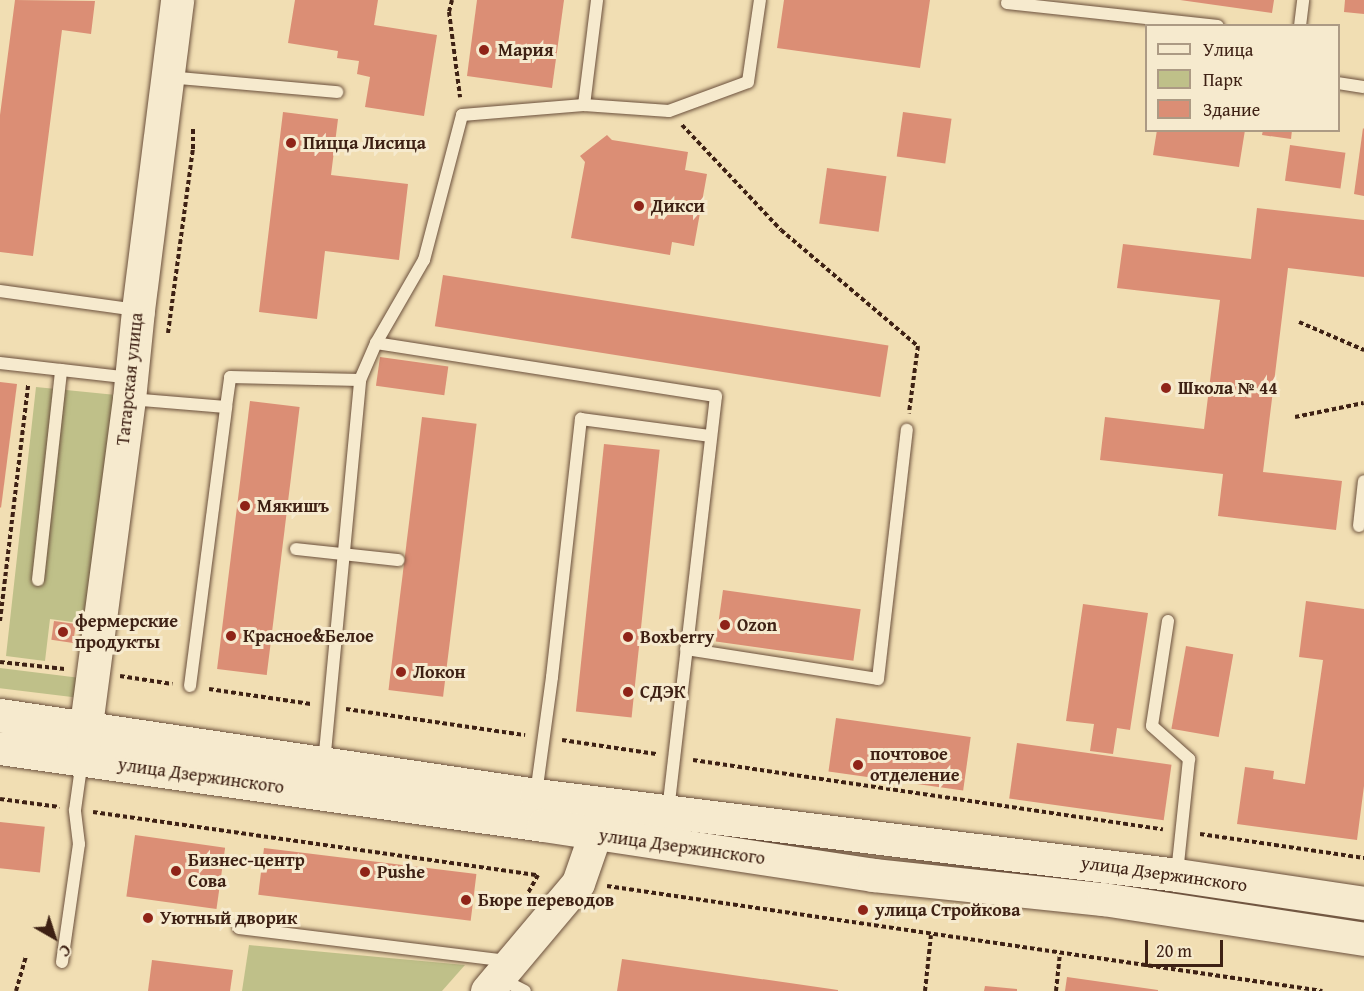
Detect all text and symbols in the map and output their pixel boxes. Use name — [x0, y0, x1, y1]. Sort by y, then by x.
legend — [1145, 24, 1340, 132]
text: Улица — [1203, 36, 1253, 63]
place label: Мария — [498, 39, 554, 61]
marker: Мария — [475, 41, 493, 59]
text: Парк — [1203, 66, 1242, 93]
text: Здание — [1203, 96, 1260, 123]
place label: Пицца Лисица — [303, 132, 426, 154]
marker: Пицца Лисица — [284, 136, 298, 150]
place label: Дикси — [651, 195, 705, 217]
marker: Дикси — [632, 199, 646, 213]
street label: Татарская улица — [112, 312, 148, 446]
place label: Школа № 44 — [1178, 377, 1278, 399]
marker: Школа № 44 — [1159, 381, 1173, 395]
place label: Мякишъ — [257, 495, 329, 517]
marker: Мякишъ — [238, 499, 252, 513]
place label: фермерские продукты — [75, 611, 178, 654]
place label: Ozon — [737, 614, 777, 636]
marker: Ozon — [718, 618, 732, 632]
marker: фермерские продукты — [56, 625, 70, 639]
place label: Красное&Белое — [243, 625, 374, 647]
place label: Boxberry — [640, 626, 714, 648]
marker: Красное&Белое — [224, 629, 238, 643]
marker: Boxberry — [621, 630, 635, 644]
place label: Локон — [413, 661, 466, 683]
marker: Локон — [394, 665, 408, 679]
place label: СДЭК — [640, 681, 686, 703]
marker: СДЭК — [621, 685, 635, 699]
place label: почтовое отделение — [870, 744, 960, 786]
street label: улица Дзержинского — [116, 754, 286, 798]
marker: почтовое отделение — [851, 758, 865, 772]
street label: улица Дзержинского — [597, 825, 767, 869]
place label: Бизнес-центр Сова — [188, 850, 305, 892]
street label: улица Дзержинского — [1079, 852, 1249, 896]
place label: Pushe — [377, 861, 425, 883]
marker: Бизнес-центр Сова — [169, 864, 183, 878]
marker: Pushe — [358, 865, 372, 879]
place label: Бюре переводов — [478, 889, 614, 911]
marker: Бюре переводов — [459, 893, 473, 907]
place label: улица Стройкова — [875, 899, 1020, 921]
marker: улица Стройкова — [856, 903, 870, 917]
north arrow — [24, 907, 84, 967]
place label: Уютный дворик — [160, 907, 297, 929]
marker: Уютный дворик — [141, 911, 155, 925]
scale bar — [1148, 928, 1226, 966]
text: 20 m — [1156, 937, 1192, 964]
text: С — [54, 939, 76, 963]

